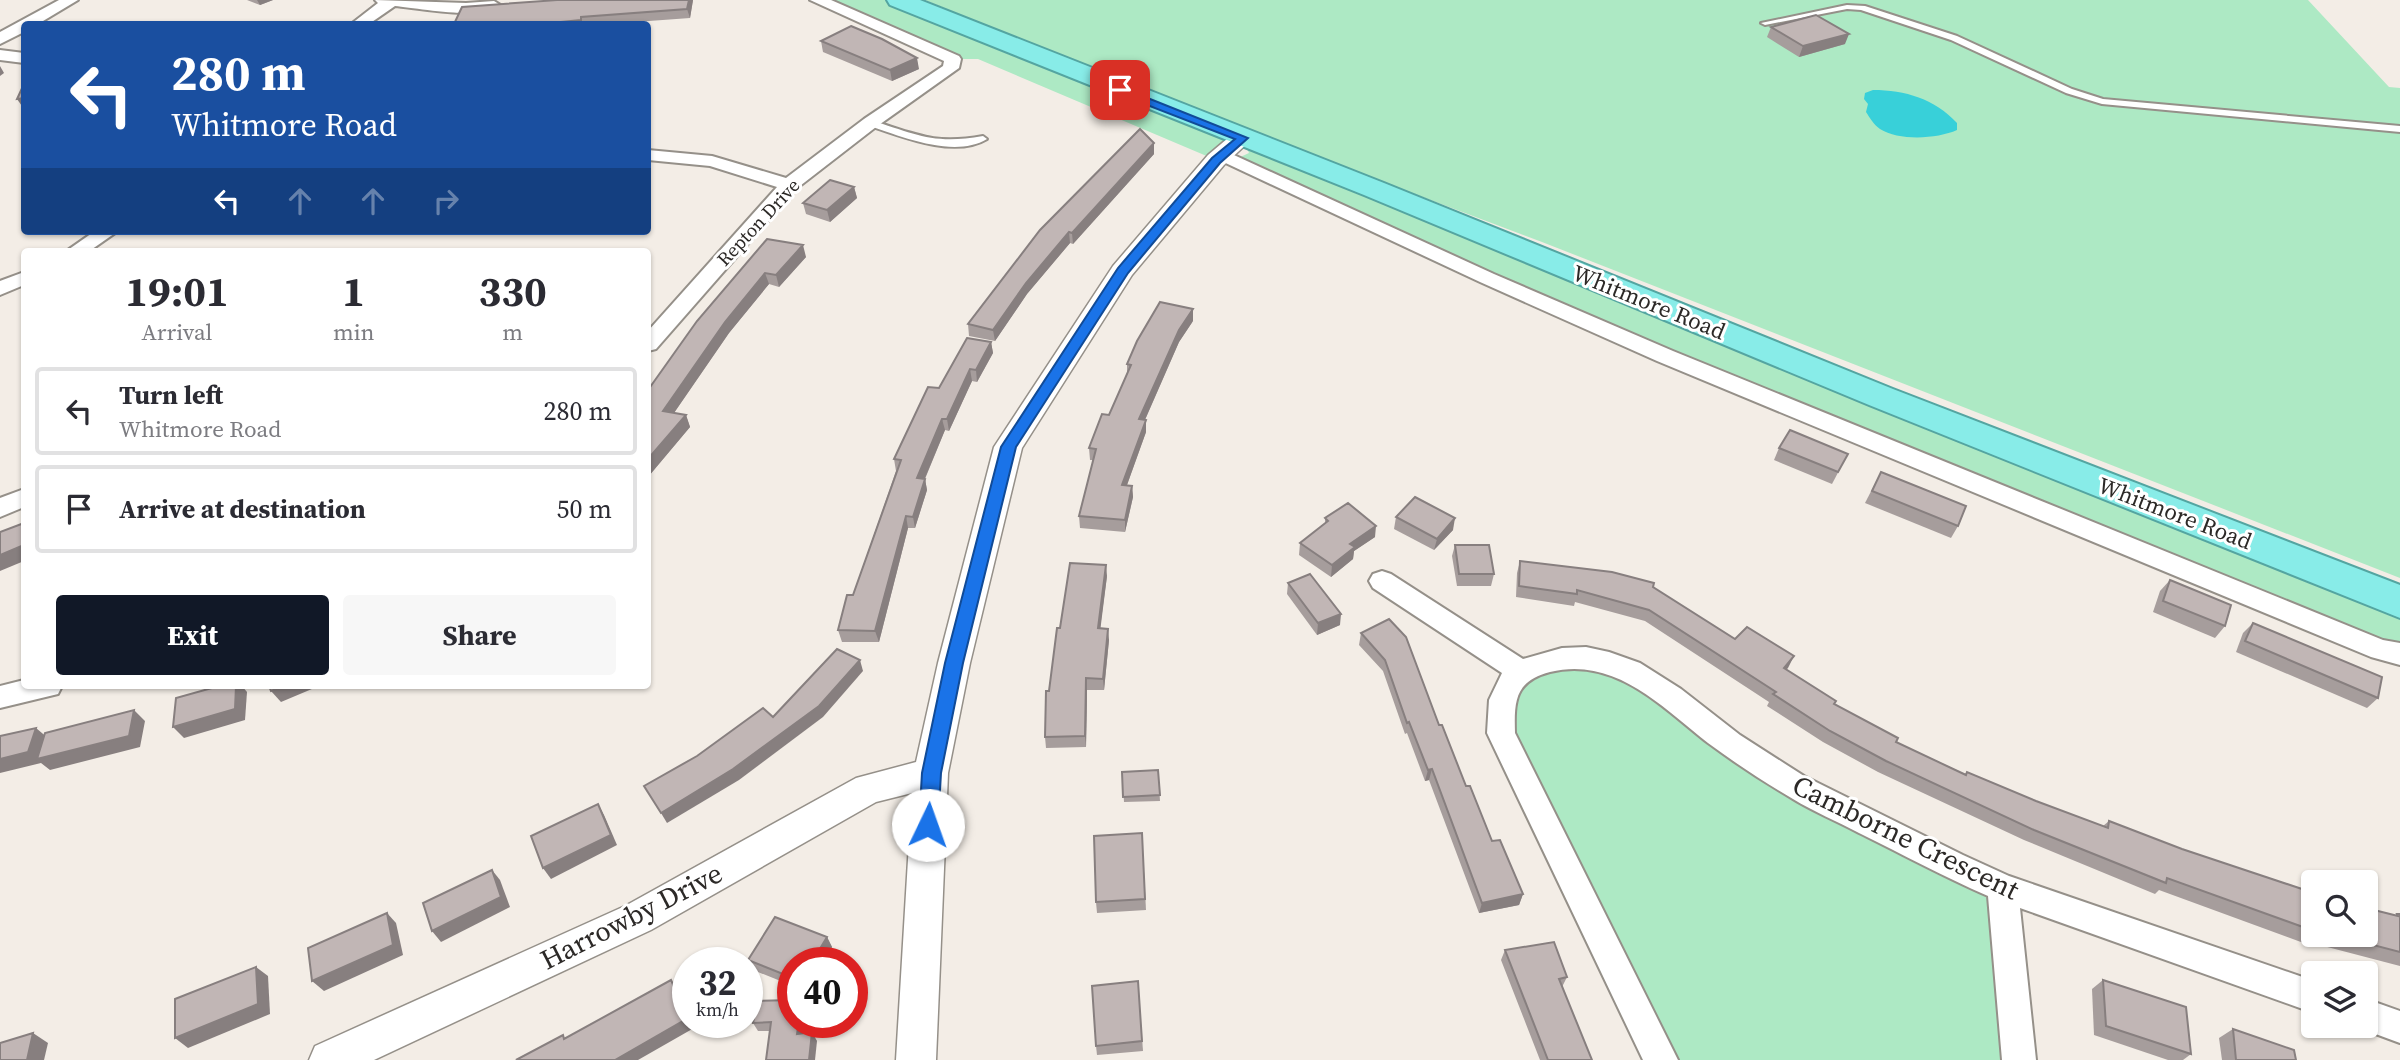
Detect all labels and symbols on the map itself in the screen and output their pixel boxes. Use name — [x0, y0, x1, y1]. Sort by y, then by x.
pin — [1090, 60, 1150, 120]
street label: Repton Drive — [711, 173, 805, 271]
street label: Whitmore Road — [1568, 257, 1730, 347]
street label: Whitmore Road — [2093, 469, 2257, 557]
street label: Camborne Crescent — [1786, 766, 2026, 909]
position arrow — [891, 788, 965, 862]
street label: Harrowby Drive — [534, 854, 728, 978]
speed limit sign: 40 — [777, 947, 868, 1038]

